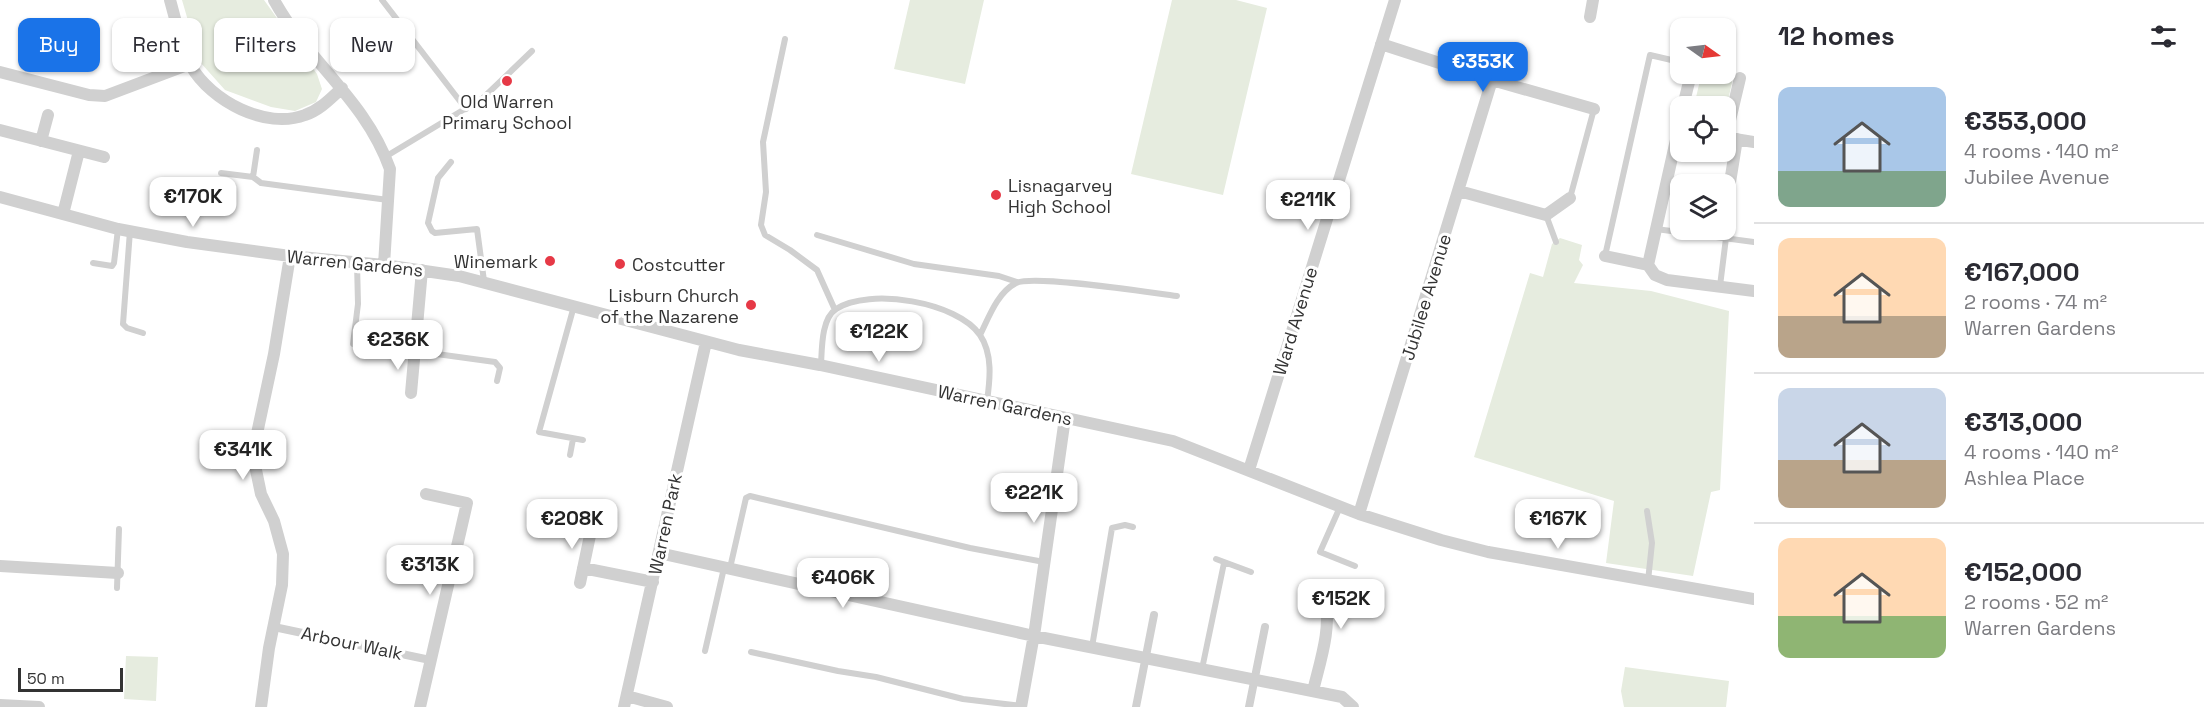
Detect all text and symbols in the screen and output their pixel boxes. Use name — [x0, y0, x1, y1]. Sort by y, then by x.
chip: Buy — [18, 18, 100, 72]
chip: Rent — [112, 18, 202, 72]
chip: Filters — [214, 18, 318, 72]
chip: New — [330, 18, 415, 72]
north arrow — [1670, 18, 1736, 84]
map controls — [1670, 18, 1736, 240]
text: 12 homes — [1778, 19, 1895, 53]
icon: filters — [2147, 20, 2180, 53]
pin: €353K — [1441, 42, 1525, 93]
text: €353K — [1452, 48, 1514, 74]
marker: Old Warren Primary School — [500, 74, 514, 88]
place label: Old Warren Primary School — [442, 90, 572, 134]
button: locate — [1670, 96, 1736, 162]
text: €353,000 — [1964, 104, 2087, 138]
icon: home — [1826, 111, 1898, 183]
text: 4 rooms · 140 m² — [1964, 138, 2119, 164]
text: Jubilee Avenue — [1964, 164, 2109, 190]
place label: Lisnagarvey High School — [1008, 174, 1113, 218]
button: layers — [1670, 174, 1736, 240]
pin: €170K — [151, 177, 235, 228]
pin: €211K — [1266, 180, 1350, 231]
text: €170K — [163, 183, 223, 209]
text: €211K — [1280, 186, 1336, 212]
marker: Lisnagarvey High School — [989, 188, 1003, 202]
street label: Jubilee Avenue — [1396, 231, 1456, 363]
street label: Warren Gardens — [286, 244, 424, 282]
place label: Winemark — [454, 250, 538, 273]
place label: Costcutter — [632, 253, 725, 276]
marker: Winemark — [543, 254, 557, 268]
text: €167,000 — [1964, 255, 2080, 289]
marker: Costcutter — [613, 257, 627, 271]
icon: home — [1826, 262, 1898, 334]
street label: Ward Avenue — [1268, 264, 1322, 378]
place label: Lisburn Church of the Nazarene — [600, 284, 739, 328]
text: 2 rooms · 74 m² — [1964, 289, 2107, 315]
marker: Lisburn Church of the Nazarene — [744, 298, 758, 312]
pin: €122K — [837, 312, 921, 363]
text: Warren Gardens — [1964, 315, 2116, 341]
text: €122K — [850, 318, 908, 344]
pin: €236K — [356, 320, 440, 371]
text: €236K — [367, 326, 429, 352]
street label: Warren Gardens — [936, 380, 1074, 430]
text: €313,000 — [1964, 405, 2082, 439]
icon: home — [1826, 412, 1898, 484]
pin: €341K — [201, 430, 285, 481]
text: €341K — [213, 436, 273, 462]
text: 4 rooms · 140 m² — [1964, 439, 2119, 465]
text: Ashlea Place — [1964, 465, 2085, 491]
street label: Warren Park — [643, 471, 687, 577]
pin: €221K — [992, 473, 1076, 524]
text: €221K — [1005, 479, 1063, 505]
pin: €208K — [530, 499, 614, 550]
pin: €167K — [1516, 499, 1600, 550]
text: €208K — [541, 505, 603, 531]
text: €167K — [1529, 505, 1587, 531]
pin: €313K — [388, 545, 472, 596]
text: €313K — [400, 551, 460, 577]
text: €152,000 — [1964, 555, 2082, 589]
pin: €406K — [801, 558, 885, 609]
icon: home — [1826, 562, 1898, 634]
text: €406K — [811, 564, 875, 590]
pin: €152K — [1299, 579, 1383, 630]
text: €152K — [1312, 585, 1370, 611]
text: 2 rooms · 52 m² — [1964, 589, 2108, 615]
text: Warren Gardens — [1964, 615, 2116, 641]
street label: Arbour Walk — [299, 621, 405, 665]
scale bar — [18, 665, 123, 692]
text: 50 m — [27, 668, 65, 689]

